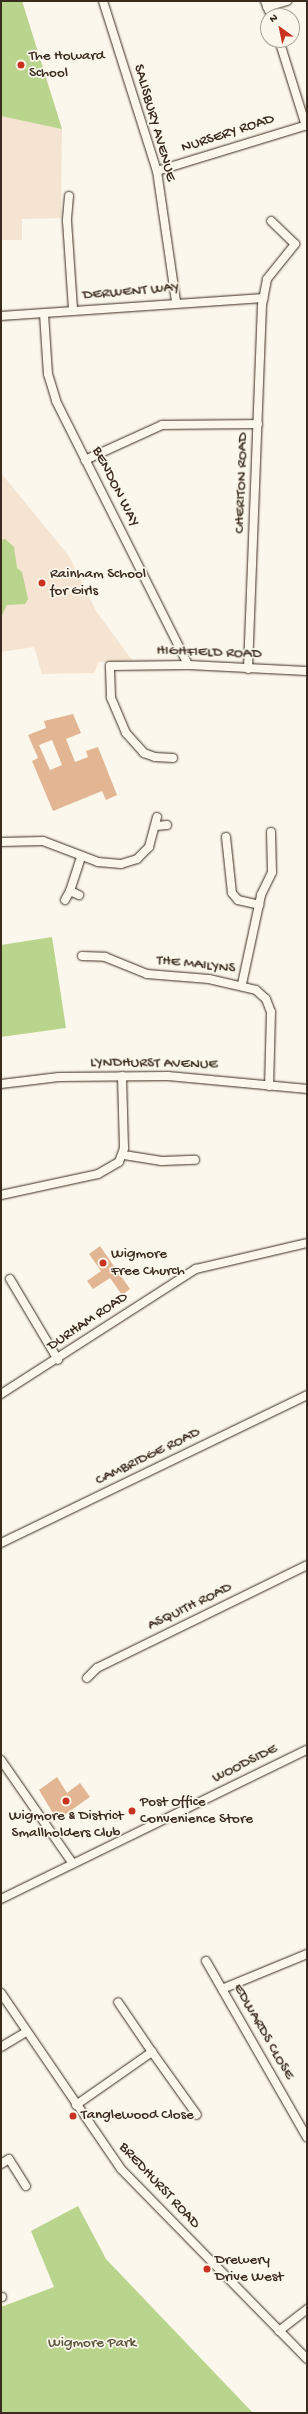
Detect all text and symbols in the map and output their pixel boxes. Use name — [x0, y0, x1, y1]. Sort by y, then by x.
north arrow — [260, 8, 300, 48]
text: N — [268, 12, 280, 26]
place label: The Howard School — [29, 47, 105, 82]
marker: The Howard School — [16, 60, 26, 70]
street label: SALISBURY AVENUE — [129, 62, 179, 184]
street label: NURSERY ROAD — [179, 111, 277, 157]
street label: DERWENT WAY — [82, 279, 180, 305]
street label: CHERITON ROAD — [231, 432, 253, 534]
street label: BENDON WAY — [87, 444, 143, 530]
place label: Rainham School for Girls — [50, 565, 146, 600]
marker: Rainham School for Girls — [37, 578, 47, 588]
street label: HIGHFIELD ROAD — [156, 642, 262, 664]
street label: THE MAILYNS — [156, 952, 236, 978]
street label: LYNDHURST AVENUE — [90, 1054, 218, 1074]
place label: Wigmore Free Church — [111, 1245, 185, 1280]
marker: Wigmore Free Church — [98, 1258, 108, 1268]
street label: DURHAM ROAD — [44, 1288, 132, 1356]
street label: CAMBRIDGE ROAD — [93, 1424, 203, 1490]
street label: ASQUITH ROAD — [145, 1579, 235, 1635]
street label: WOODSIDE — [209, 1741, 281, 1787]
place label: Post Office Convenience Store — [140, 1793, 253, 1828]
marker: Wigmore & District Smallholders Club — [61, 1796, 71, 1806]
marker: Post Office Convenience Store — [127, 1806, 137, 1816]
place label: Wigmore & District Smallholders Club — [9, 1807, 123, 1842]
street label: EDWARDS CLOSE — [228, 1981, 298, 2083]
place label: Tanglewood Close — [81, 2107, 194, 2125]
marker: Tanglewood Close — [68, 2111, 78, 2121]
street label: BREDHURST ROAD — [114, 2139, 204, 2233]
place label: Drewery Drive West — [215, 2251, 283, 2286]
marker: Drewery Drive West — [202, 2264, 212, 2274]
park label: Wigmore Park — [48, 2335, 136, 2353]

